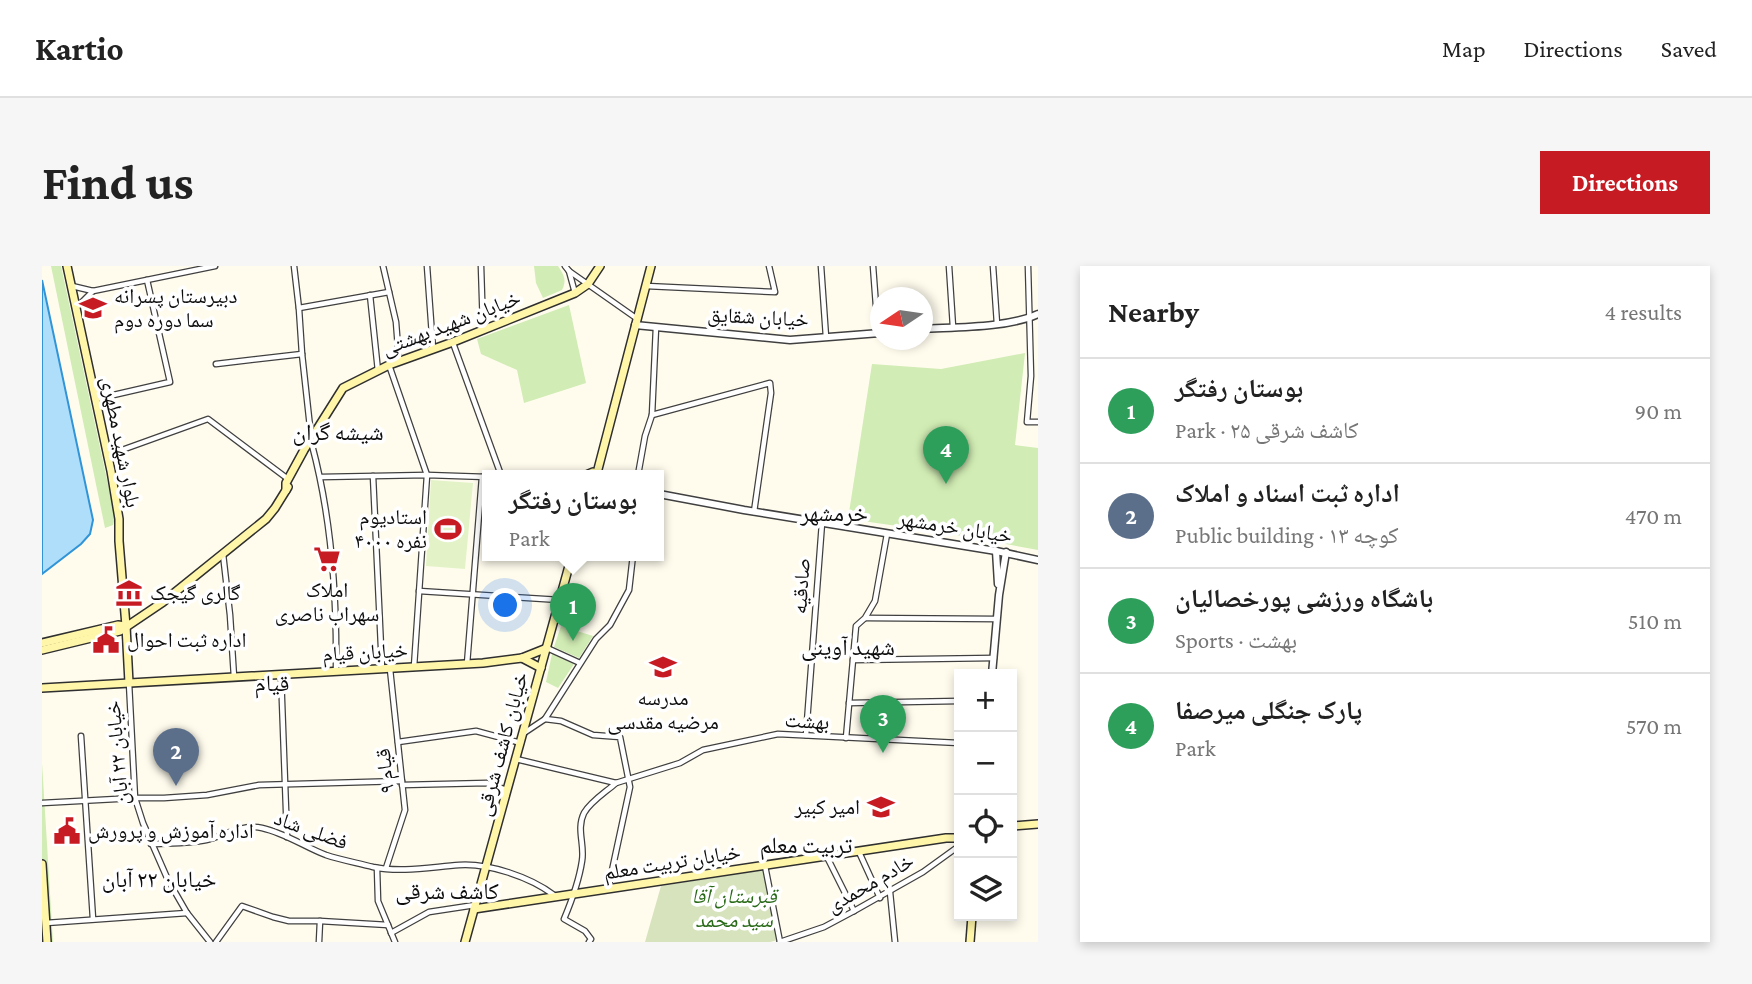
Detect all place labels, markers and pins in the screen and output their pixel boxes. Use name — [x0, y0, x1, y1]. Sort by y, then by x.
place label: دبیرستان پسرانه سما دوره دوم — [114, 284, 237, 334]
school or university icon: دبیرستان پسرانه سما دوره دوم — [78, 293, 108, 323]
pin: 4 — [923, 426, 969, 484]
place label: استادیوم ۴۰۰۰ نفره — [354, 505, 427, 553]
sports icon: استادیوم ۴۰۰۰ نفره — [433, 514, 463, 544]
supermarket icon: املاک سهراب ناصری — [312, 544, 342, 574]
museum icon: گالری گیجک — [114, 578, 144, 608]
place label: املاک سهراب ناصری — [275, 578, 379, 626]
place label: گالری گیجک — [150, 581, 241, 605]
pin: 1 — [550, 583, 596, 641]
public building icon: اداره ثبت احوال — [91, 625, 121, 655]
place label: اداره ثبت احوال — [127, 628, 246, 652]
school or university icon: مدرسه مرضیه مقدسی — [648, 652, 678, 682]
place label: مدرسه مرضیه مقدسی — [607, 686, 719, 735]
pin: 3 — [860, 695, 906, 753]
pin: 2 — [153, 728, 199, 786]
school or university icon: امیر کبیر — [866, 792, 896, 822]
place label: امیر کبیر — [794, 795, 860, 819]
public building icon: اداره آموزش و پرورش — [52, 816, 82, 846]
place label: اداره آموزش و پرورش — [88, 819, 254, 844]

